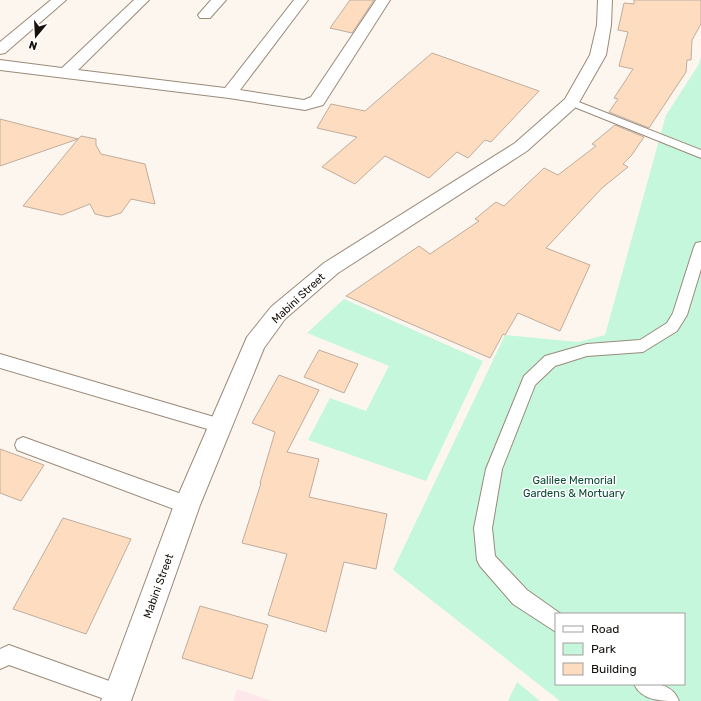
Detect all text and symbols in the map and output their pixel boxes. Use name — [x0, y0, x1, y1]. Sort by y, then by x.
north arrow — [16, 16, 56, 56]
text: N — [27, 38, 39, 52]
street label: Mabini Street — [269, 270, 328, 326]
park label: Galilee Memorial Gardens & Mortuary — [523, 474, 625, 500]
street label: Mabini Street — [141, 551, 176, 620]
legend — [555, 613, 685, 685]
text: Road — [591, 622, 619, 636]
text: Park — [591, 642, 617, 656]
text: Building — [591, 662, 637, 676]

